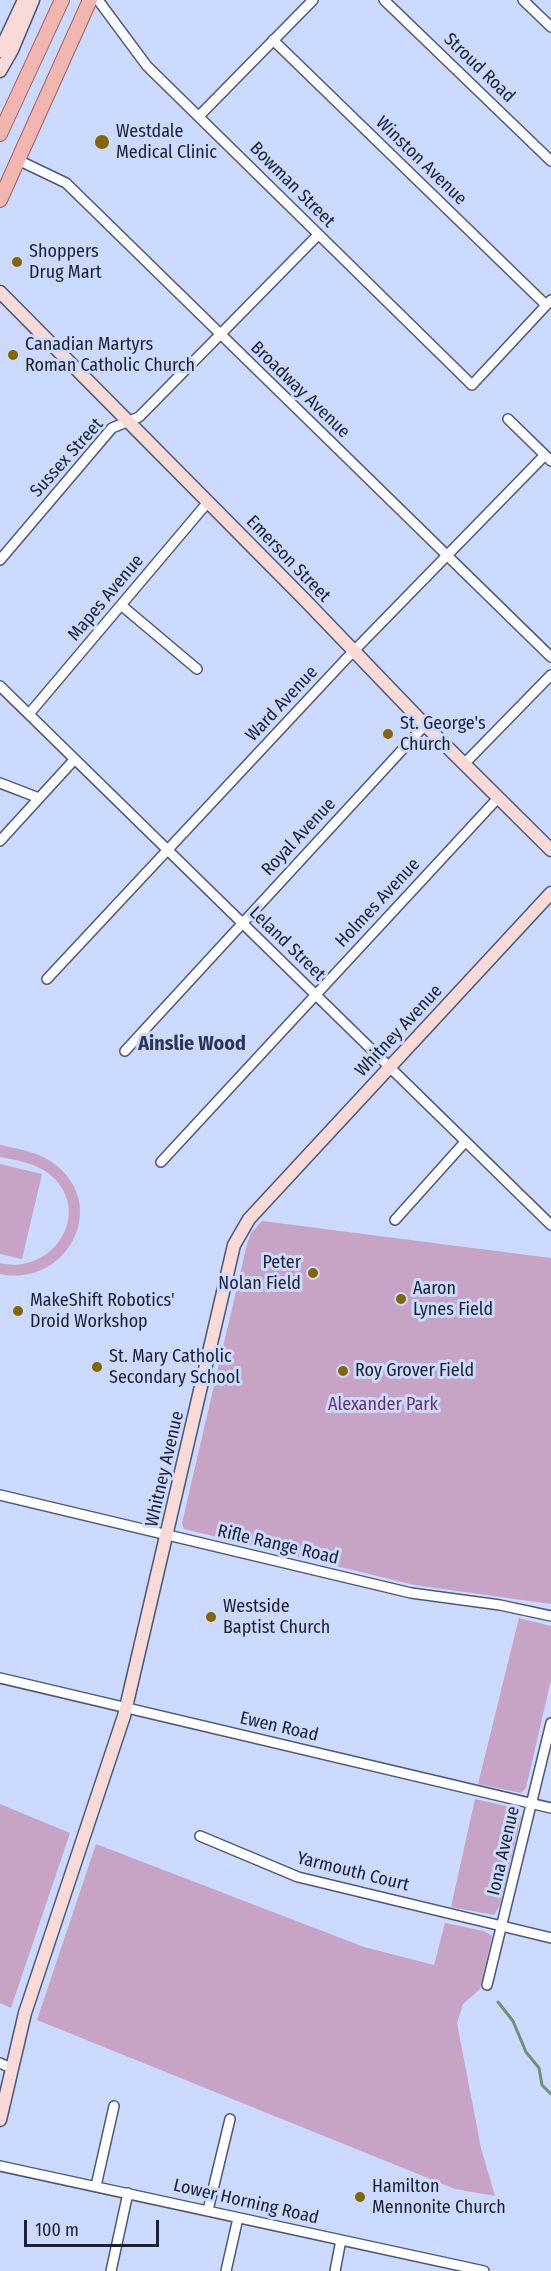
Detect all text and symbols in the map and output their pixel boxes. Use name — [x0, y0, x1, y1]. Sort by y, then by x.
street label: Stroud Road — [439, 29, 519, 107]
street label: Winston Avenue — [371, 112, 471, 210]
place label: Westdale Medical Clinic — [116, 121, 217, 164]
marker: Westdale Medical Clinic — [93, 133, 111, 151]
street label: Bowman Street — [245, 138, 339, 232]
place label: Shoppers Drug Mart — [29, 241, 102, 284]
marker: Shoppers Drug Mart — [10, 255, 24, 269]
place label: Canadian Martyrs Roman Catholic Church — [25, 334, 195, 376]
street label: Broadway Avenue — [246, 337, 354, 443]
marker: Canadian Martyrs Roman Catholic Church — [6, 348, 20, 362]
street label: Sussex Street — [26, 414, 108, 502]
street label: Emerson Street — [241, 511, 335, 607]
street label: Mapes Avenue — [64, 550, 148, 646]
street label: Ward Avenue — [242, 662, 322, 746]
place label: St. George's Church — [400, 713, 486, 756]
marker: St. George's Church — [381, 727, 395, 741]
street label: Royal Avenue — [258, 794, 340, 880]
street label: Holmes Avenue — [331, 854, 425, 952]
street label: Leland Street — [244, 902, 330, 986]
street label: Whitney Avenue — [351, 980, 447, 1082]
district label: Ainslie Wood — [138, 1032, 246, 1056]
place label: Peter Nolan Field — [218, 1252, 301, 1294]
marker: Peter Nolan Field — [306, 1266, 320, 1280]
place label: Aaron Lynes Field — [413, 1278, 493, 1320]
place label: MakeShift Robotics' Droid Workshop — [30, 1290, 175, 1332]
marker: Aaron Lynes Field — [394, 1292, 408, 1306]
marker: MakeShift Robotics' Droid Workshop — [11, 1304, 25, 1318]
place label: St. Mary Catholic Secondary School — [109, 1346, 240, 1388]
marker: St. Mary Catholic Secondary School — [90, 1360, 104, 1374]
place label: Roy Grover Field — [355, 1360, 474, 1382]
marker: Roy Grover Field — [336, 1364, 350, 1378]
park label: Alexander Park — [328, 1394, 438, 1416]
street label: Whitney Avenue — [141, 1409, 189, 1529]
street label: Rifle Range Road — [215, 1521, 341, 1569]
place label: Westside Baptist Church — [223, 1596, 330, 1638]
marker: Westside Baptist Church — [204, 1610, 218, 1624]
street label: Ewen Road — [238, 1707, 320, 1747]
street label: Iona Avenue — [483, 1804, 525, 1898]
street label: Yarmouth Court — [295, 1848, 411, 1896]
street label: Lower Horning Road — [171, 2175, 321, 2229]
place label: Hamilton Mennonite Church — [372, 2176, 506, 2218]
marker: Hamilton Mennonite Church — [353, 2190, 367, 2204]
scale bar — [27, 2208, 162, 2246]
text: 100 m — [35, 2219, 79, 2241]

